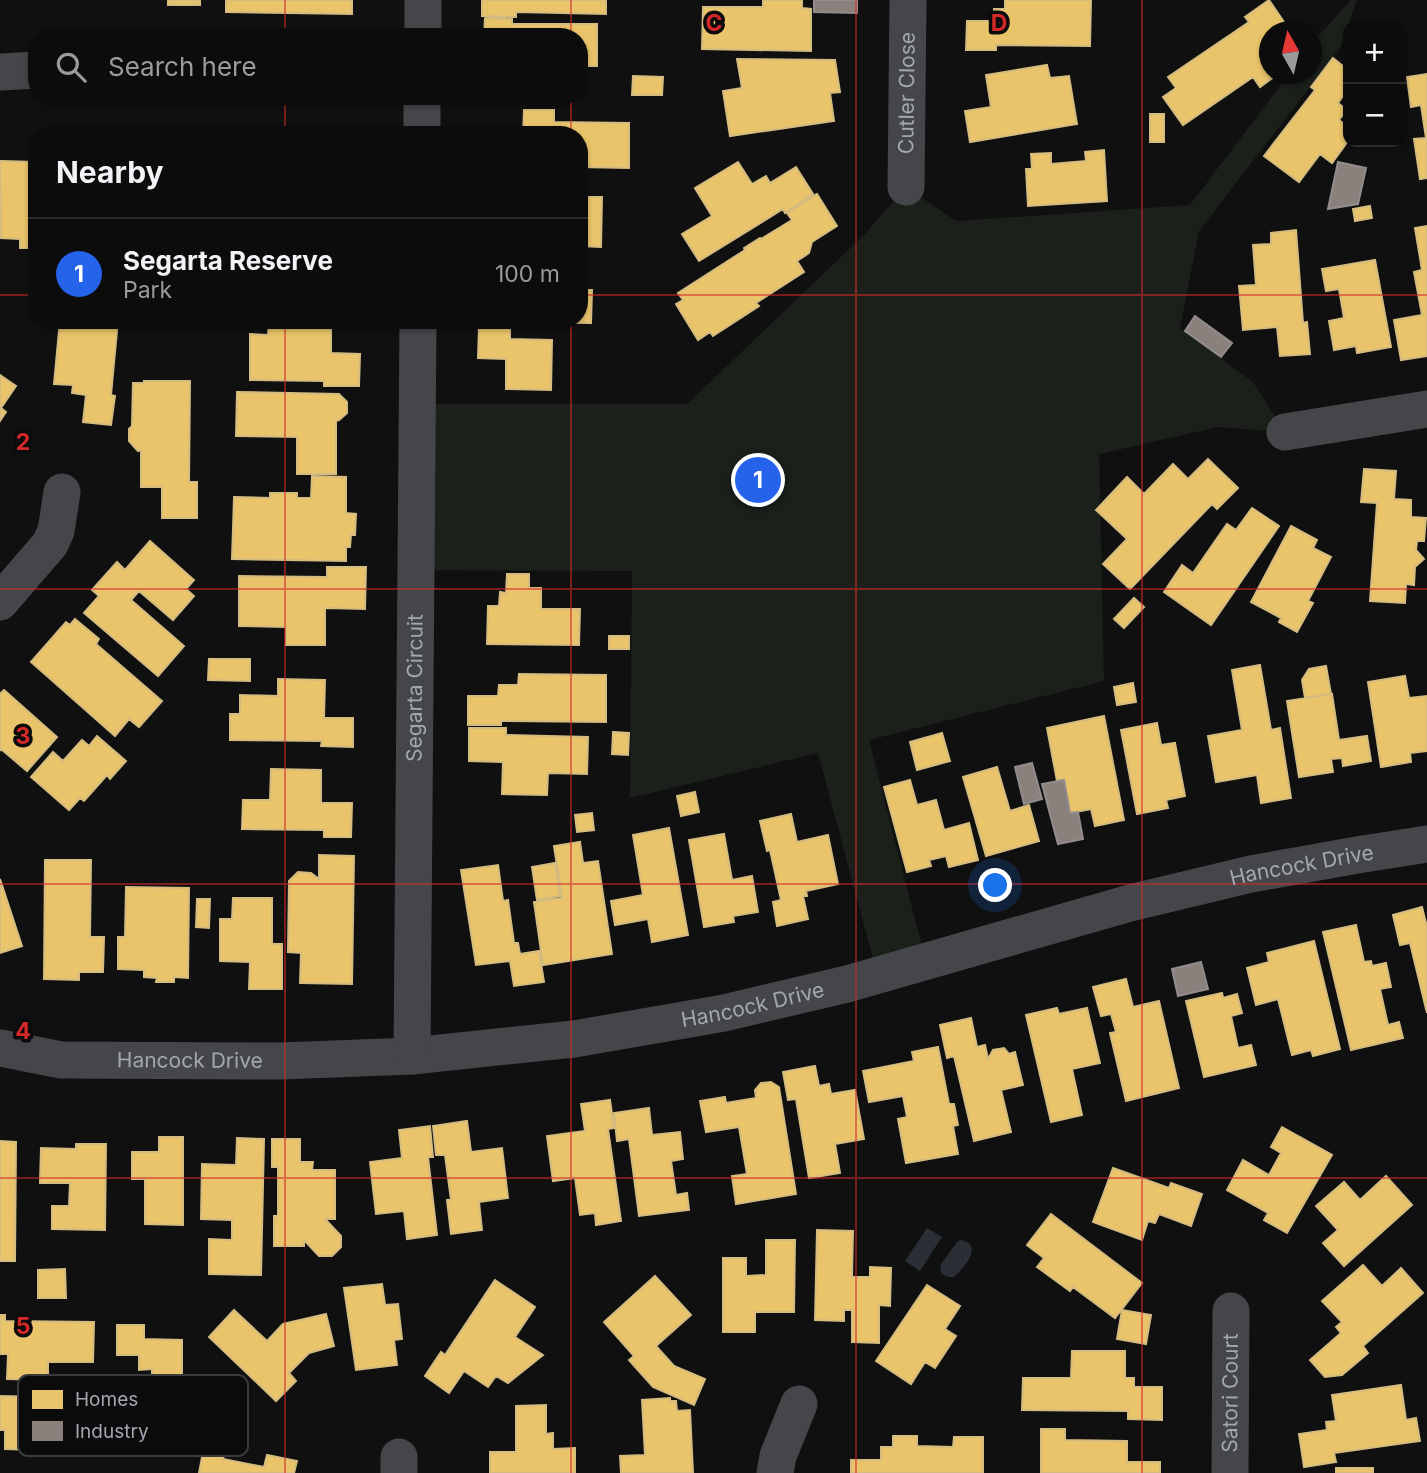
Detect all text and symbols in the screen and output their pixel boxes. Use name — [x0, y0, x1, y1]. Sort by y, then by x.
text: C — [705, 9, 723, 37]
text: D — [991, 9, 1007, 37]
north arrow — [1259, 21, 1322, 84]
map controls — [1343, 21, 1406, 147]
button: + — [1343, 21, 1406, 84]
search box — [28, 28, 588, 105]
street label: Cutler Close — [893, 32, 920, 154]
icon: search — [52, 48, 90, 86]
text: Search here — [108, 51, 257, 82]
button: − — [1343, 84, 1406, 147]
text: Nearby — [56, 154, 164, 190]
text: Segarta Reserve — [123, 245, 333, 276]
text: 1 — [74, 260, 84, 288]
text: 100 m — [495, 260, 560, 288]
text: Park — [123, 276, 172, 304]
text: 2 — [16, 428, 30, 456]
pin: 1 — [735, 454, 781, 506]
street label: Segarta Circuit — [401, 614, 428, 762]
text: 3 — [16, 722, 30, 750]
street label: Hancock Drive — [1227, 840, 1375, 891]
your location — [978, 868, 1012, 902]
street label: Hancock Drive — [679, 977, 827, 1032]
text: 4 — [15, 1017, 31, 1045]
street label: Hancock Drive — [117, 1047, 263, 1073]
text: 5 — [16, 1312, 30, 1340]
street label: Satori Court — [1217, 1333, 1243, 1453]
legend — [18, 1375, 248, 1456]
text: Homes — [75, 1388, 138, 1411]
text: Industry — [75, 1420, 149, 1443]

